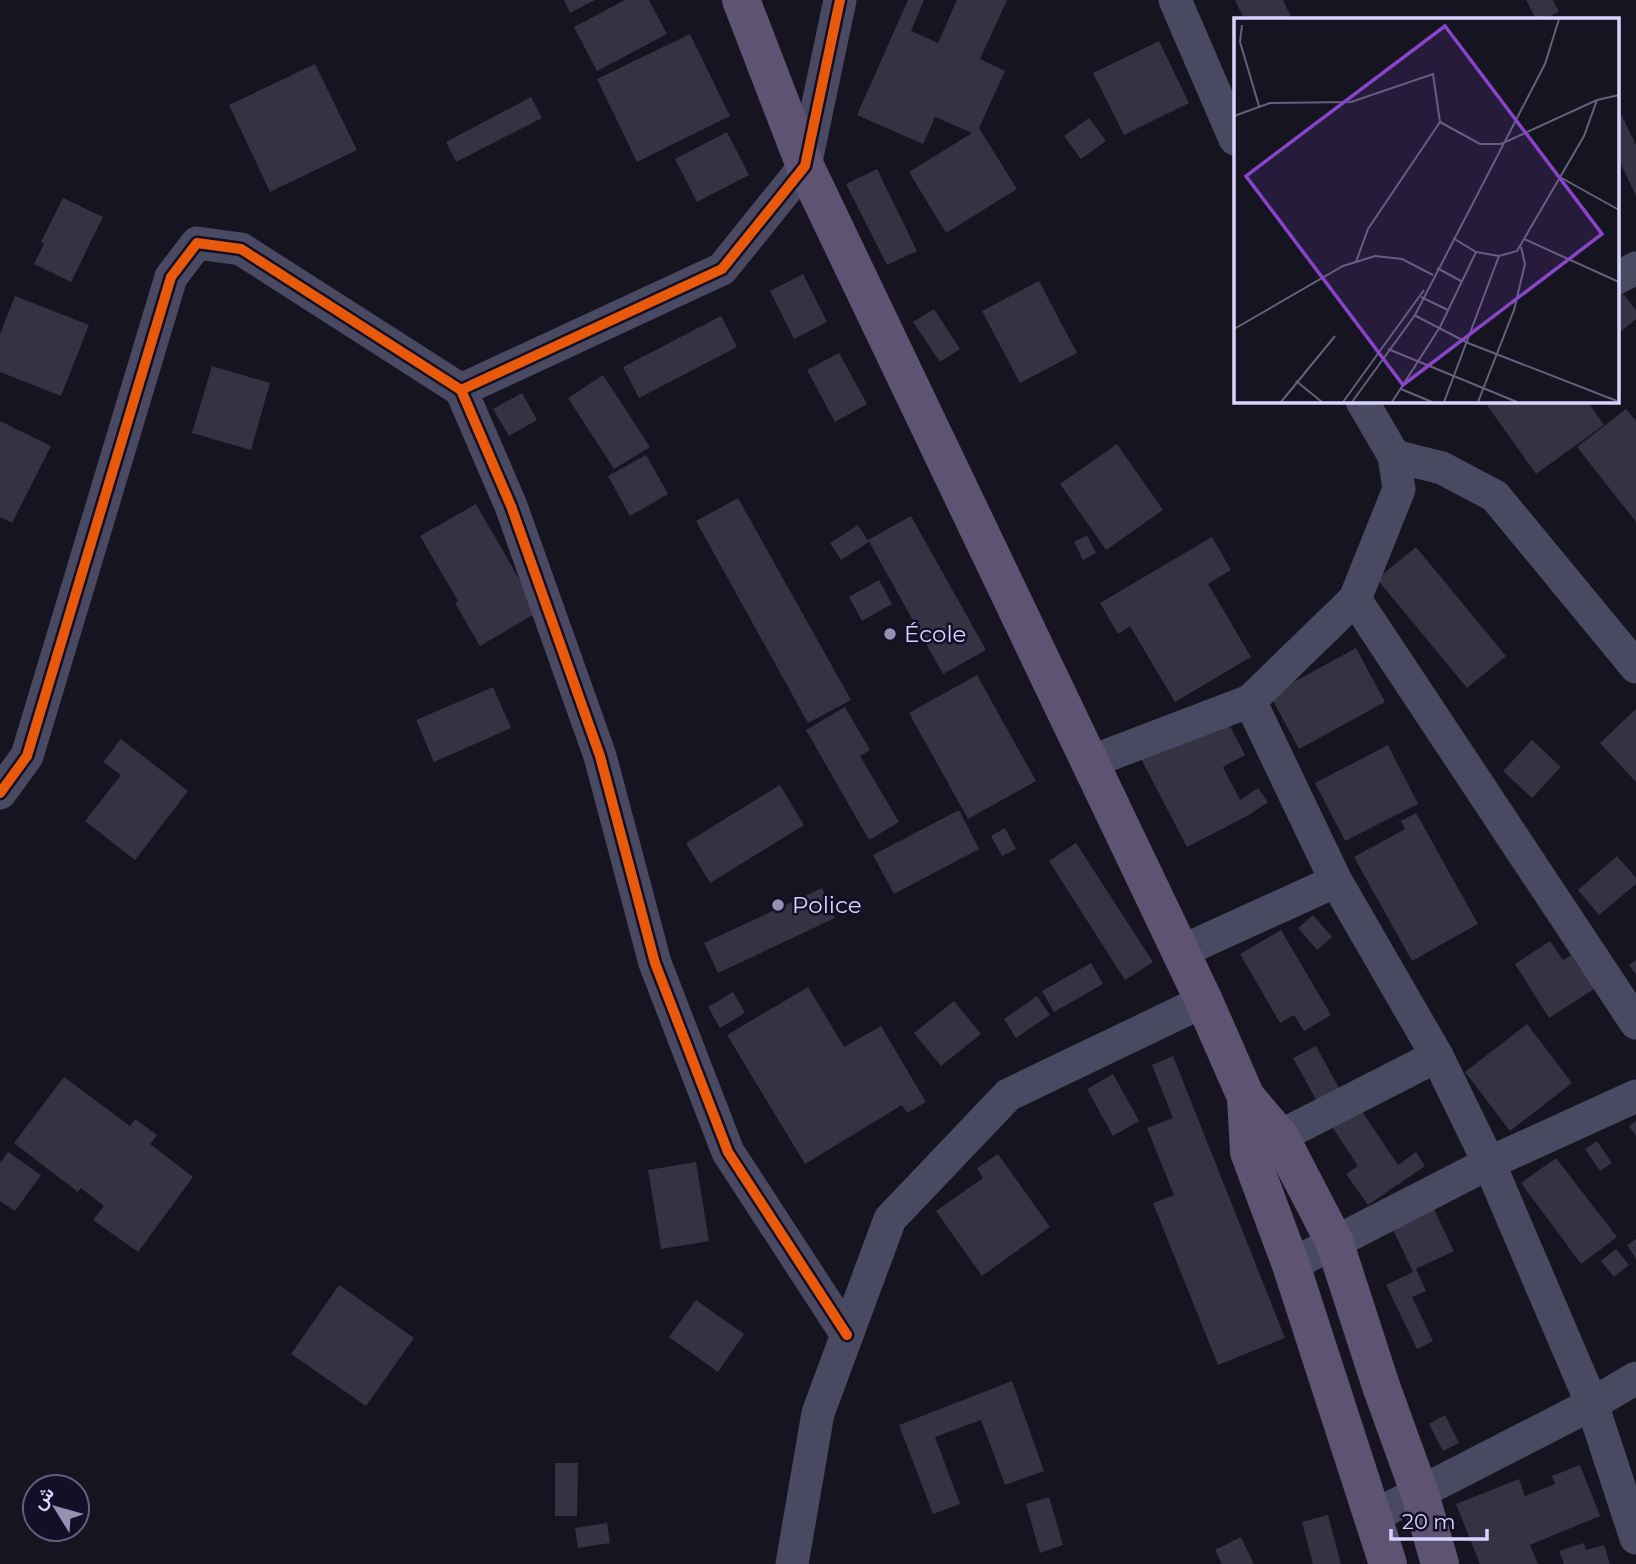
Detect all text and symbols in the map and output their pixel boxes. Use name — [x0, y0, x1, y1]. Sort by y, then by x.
inset map — [1234, 18, 1618, 402]
place label: École — [904, 620, 966, 648]
marker: École — [882, 626, 898, 642]
place label: Police — [792, 891, 862, 919]
marker: Police — [770, 897, 786, 913]
north arrow — [21, 1473, 91, 1543]
text: ش — [27, 1482, 59, 1514]
scale bar — [1391, 1498, 1487, 1542]
text: 20 m — [1402, 1509, 1456, 1534]

